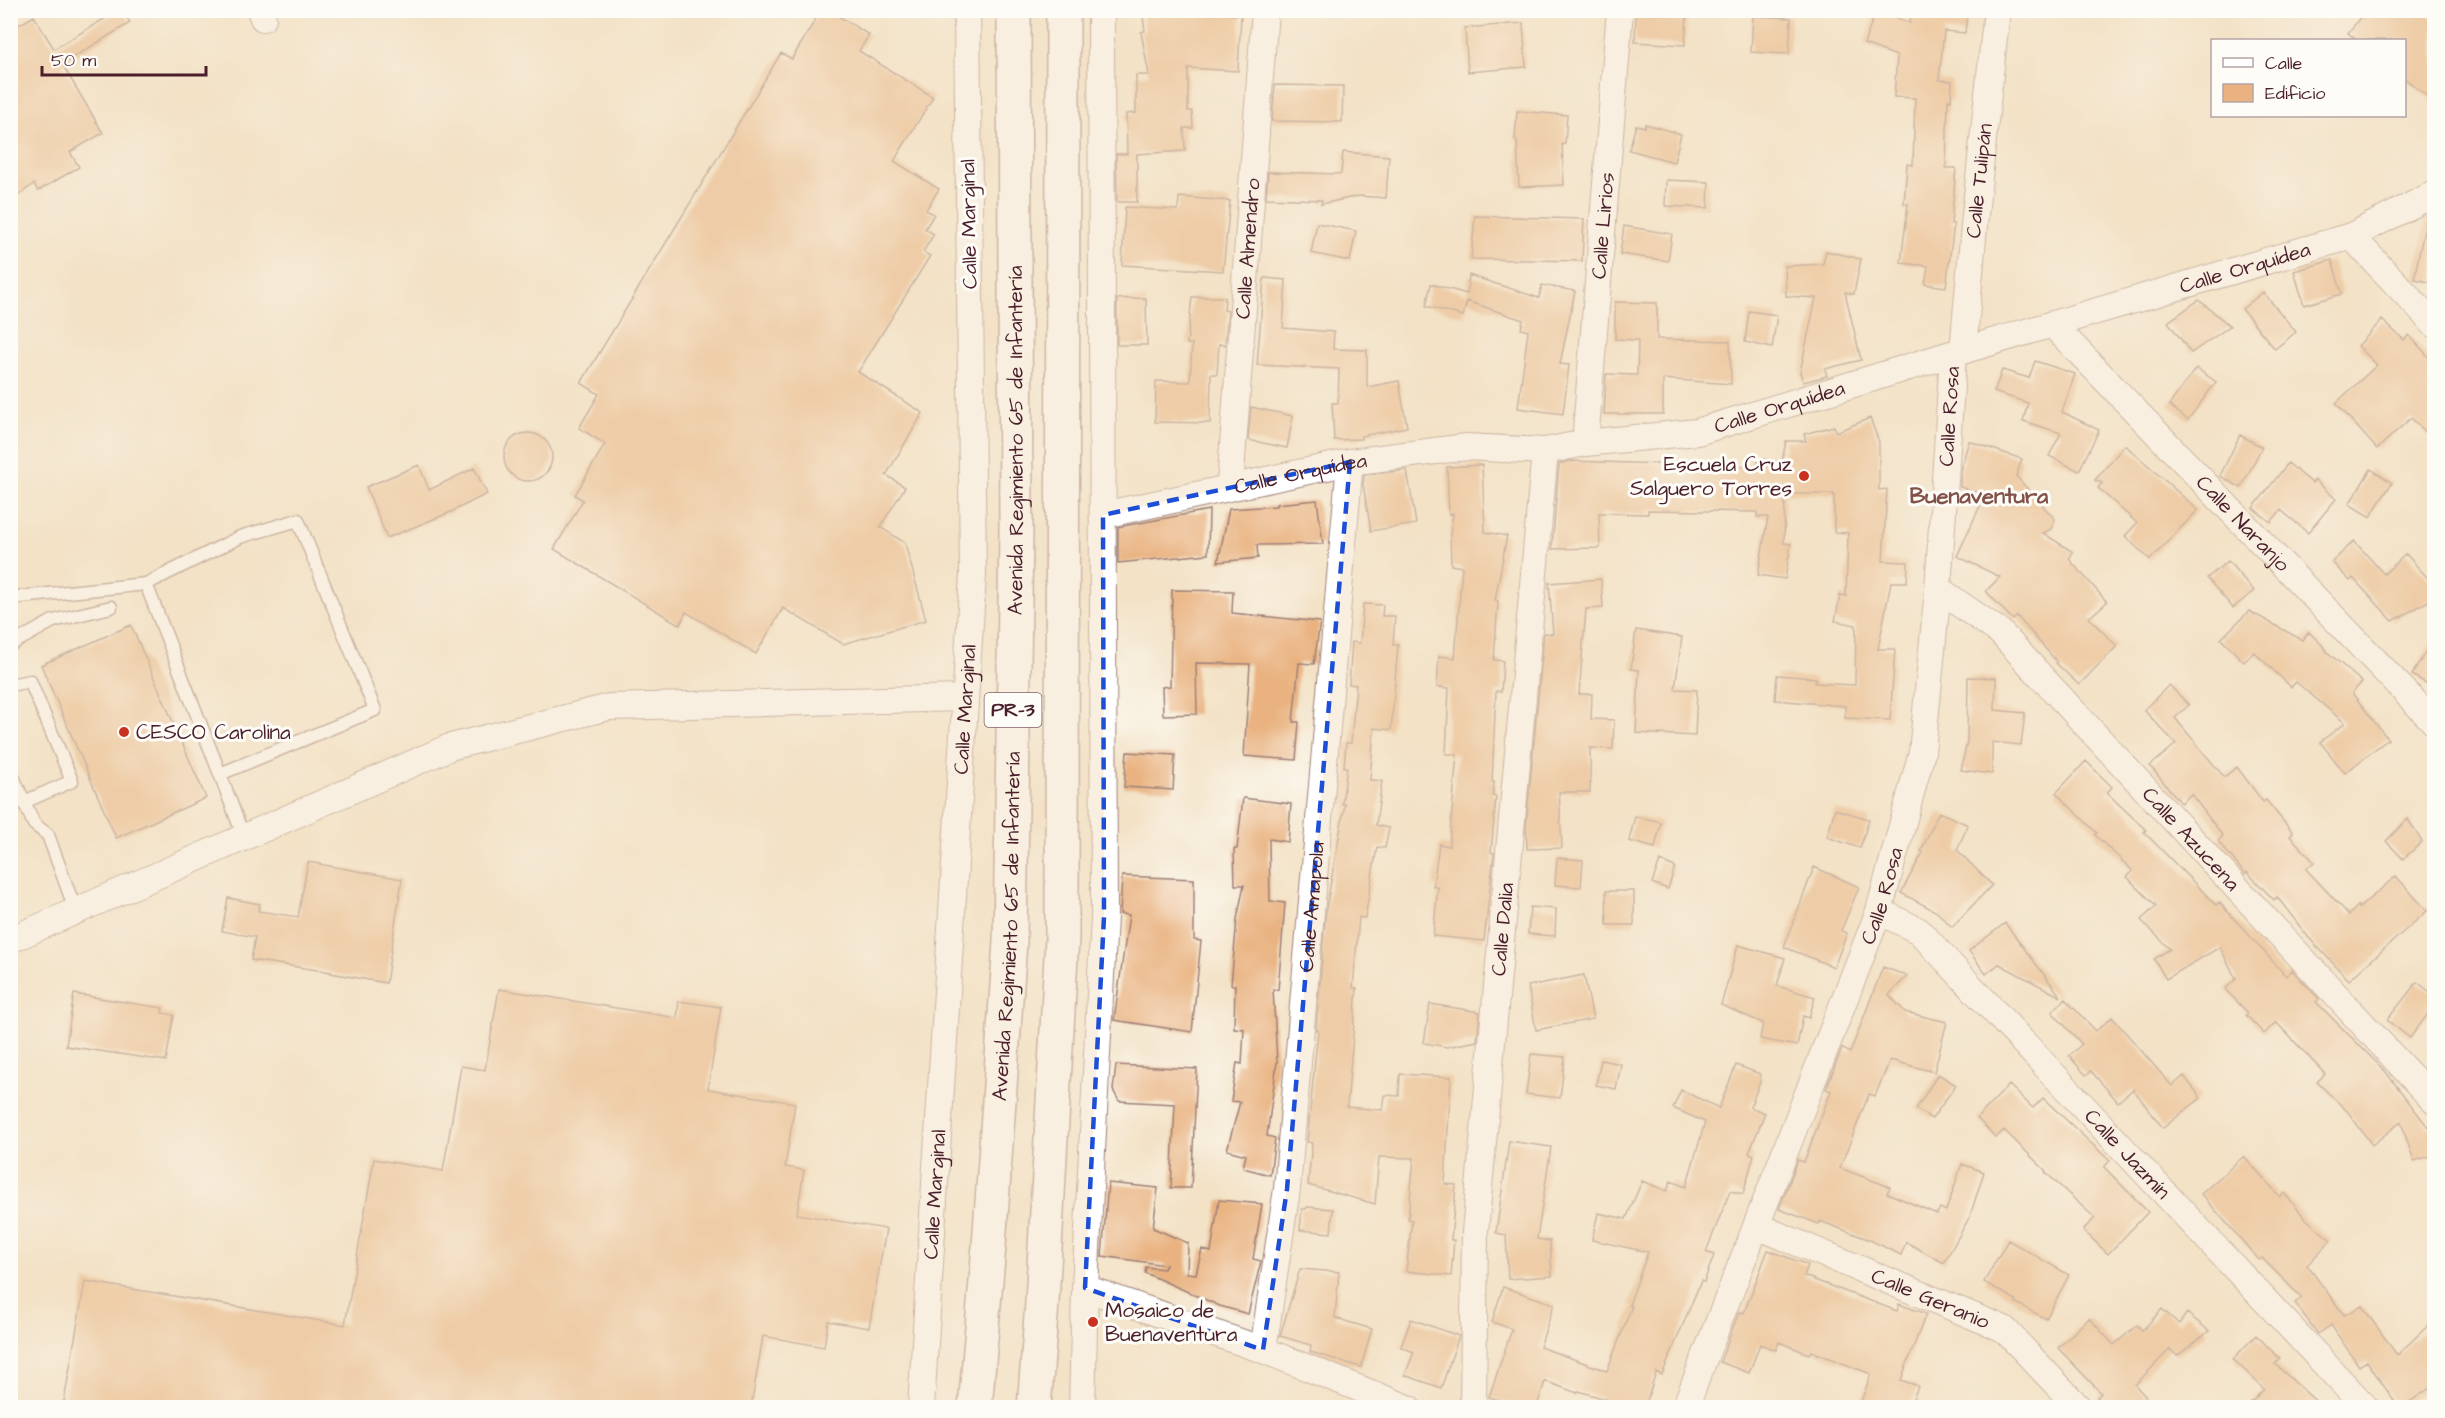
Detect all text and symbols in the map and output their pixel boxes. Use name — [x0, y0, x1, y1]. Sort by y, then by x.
scale bar — [42, 39, 206, 77]
legend — [2211, 39, 2406, 117]
text: 50 m — [51, 48, 96, 73]
text: Calle — [2265, 51, 2303, 76]
text: Edificio — [2265, 81, 2325, 106]
street label: Calle Tulipán — [1959, 122, 1999, 239]
street label: Calle Marginal — [953, 159, 987, 289]
street label: Calle Lirios — [1584, 171, 1621, 280]
street label: Calle Almendro — [1228, 177, 1267, 320]
street label: Calle Orquídea — [2176, 234, 2314, 300]
street label: Avenida Regimiento 65 de Infantería — [1000, 265, 1032, 615]
street label: Calle Rosa — [1931, 365, 1967, 467]
street label: Calle Orquídea — [1710, 373, 1848, 440]
street label: Calle Orquídea — [1231, 445, 1369, 501]
place label: Escuela Cruz Salguero Torres — [1630, 450, 1793, 505]
street label: Calle Naranjo — [2190, 468, 2297, 578]
marker: Escuela Cruz Salguero Torres — [1797, 469, 1811, 483]
district label: Buenaventura — [1910, 481, 2049, 512]
street label: Calle Marginal — [946, 644, 983, 775]
road number: PR-3 — [984, 693, 1042, 727]
place label: CESCO Carolina — [136, 718, 291, 747]
marker: CESCO Carolina — [117, 725, 131, 739]
street label: Avenida Regimiento 65 de Infantería — [985, 751, 1027, 1102]
street label: Calle Azucena — [2136, 780, 2247, 897]
street label: Calle Amapola — [1291, 841, 1332, 973]
street label: Calle Rosa — [1853, 844, 1910, 948]
street label: Calle Dalia — [1484, 881, 1521, 977]
street label: Calle Jazmín — [2078, 1102, 2177, 1205]
street label: Calle Marginal — [916, 1129, 953, 1260]
street label: Calle Geranio — [1867, 1261, 1994, 1336]
place label: Mosaico de Buenaventura — [1105, 1296, 1238, 1349]
marker: Mosaico de Buenaventura — [1086, 1315, 1100, 1329]

